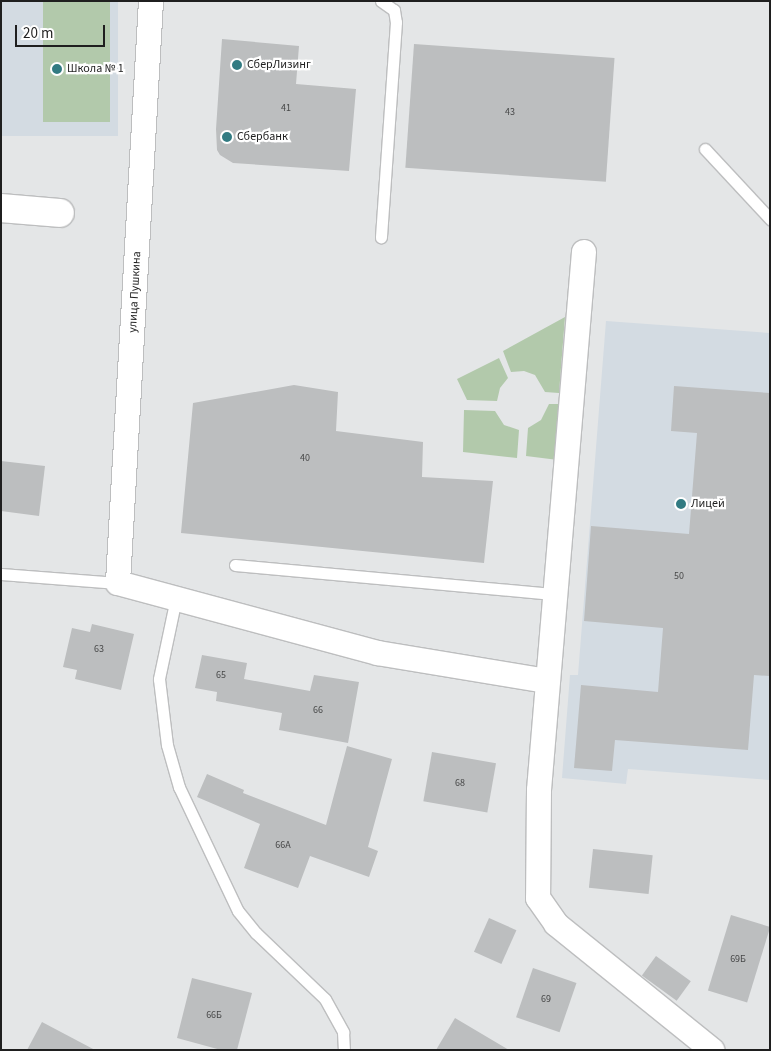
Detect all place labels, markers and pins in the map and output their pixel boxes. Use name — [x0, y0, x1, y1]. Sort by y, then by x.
place label: СберЛизинг — [247, 58, 311, 72]
marker: СберЛизинг — [231, 59, 243, 71]
place label: Школа № 1 — [67, 62, 124, 76]
marker: Школа № 1 — [51, 63, 63, 75]
place label: Сбербанк — [237, 130, 288, 144]
marker: Сбербанк — [221, 131, 233, 143]
place label: Лицей — [691, 497, 725, 511]
marker: Лицей — [675, 498, 687, 510]

